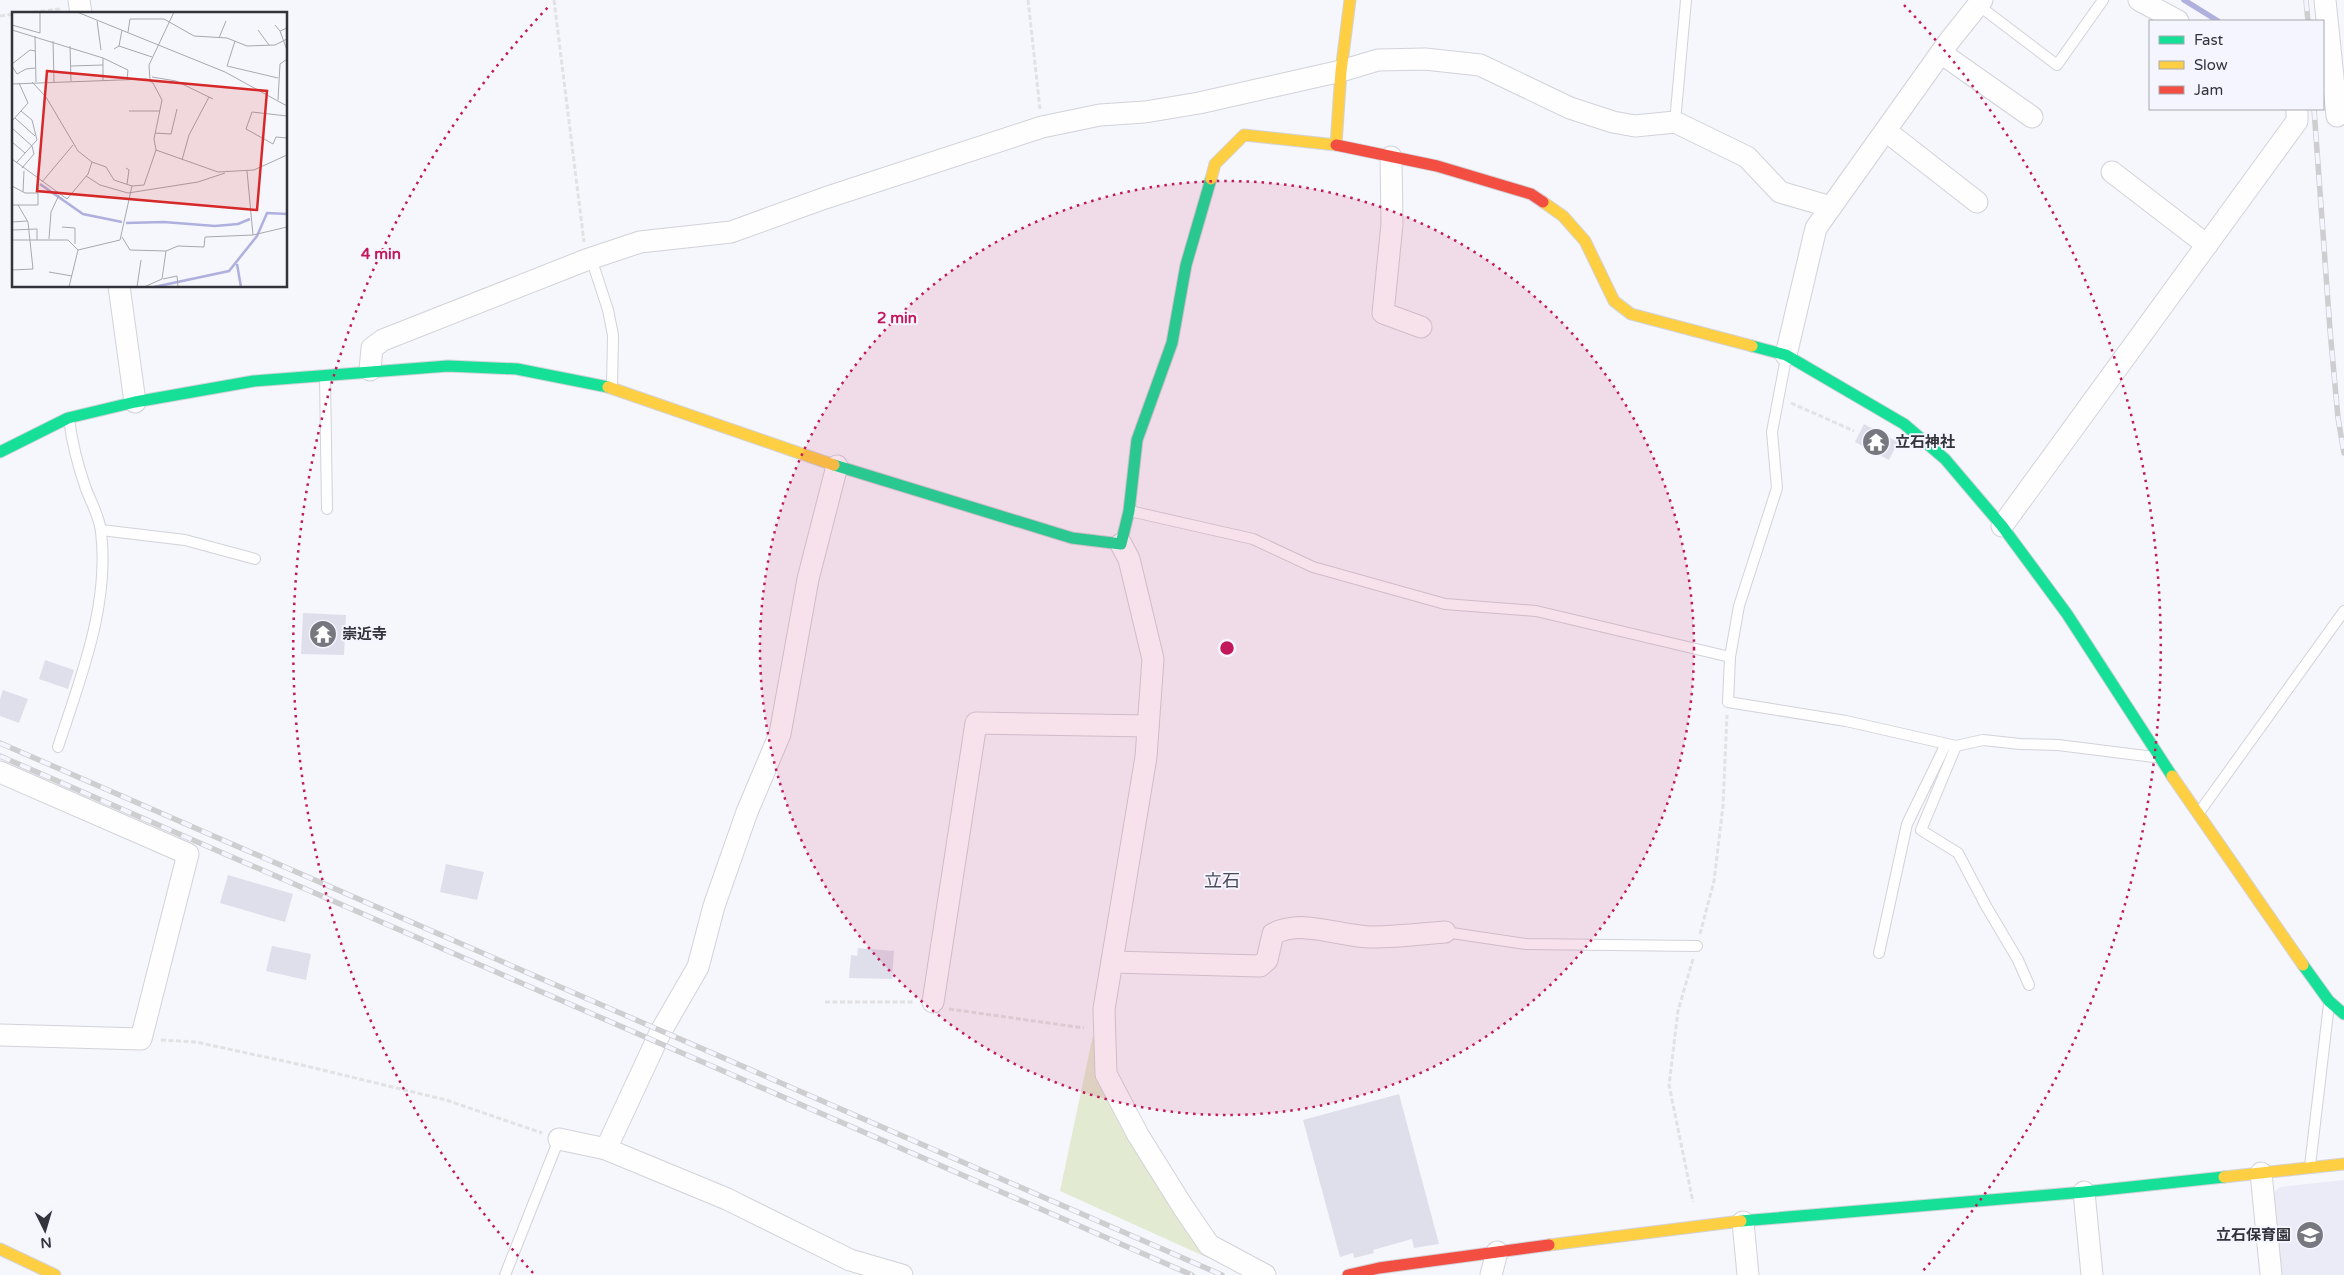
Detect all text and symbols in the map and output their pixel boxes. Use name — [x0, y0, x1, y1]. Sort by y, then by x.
inset map — [12, 12, 288, 288]
legend — [2149, 20, 2324, 110]
text: Fast — [2194, 31, 2224, 49]
text: Slow — [2194, 56, 2228, 74]
text: Jam — [2194, 81, 2223, 99]
text: 4 min — [361, 245, 401, 263]
text: 2 min — [877, 309, 917, 327]
temple icon: 立石神社 — [1861, 427, 1891, 457]
place label: 立石神社 — [1895, 433, 1955, 451]
temple icon: 崇近寺 — [308, 619, 338, 649]
place label: 崇近寺 — [342, 625, 387, 643]
centre of rings — [1218, 639, 1236, 657]
district label: 立石 — [1204, 870, 1240, 892]
north arrow — [20, 1205, 70, 1255]
school or university icon: 立石保育園 — [2295, 1220, 2325, 1250]
place label: 立石保育園 — [2216, 1226, 2291, 1244]
text: N — [40, 1233, 52, 1251]

